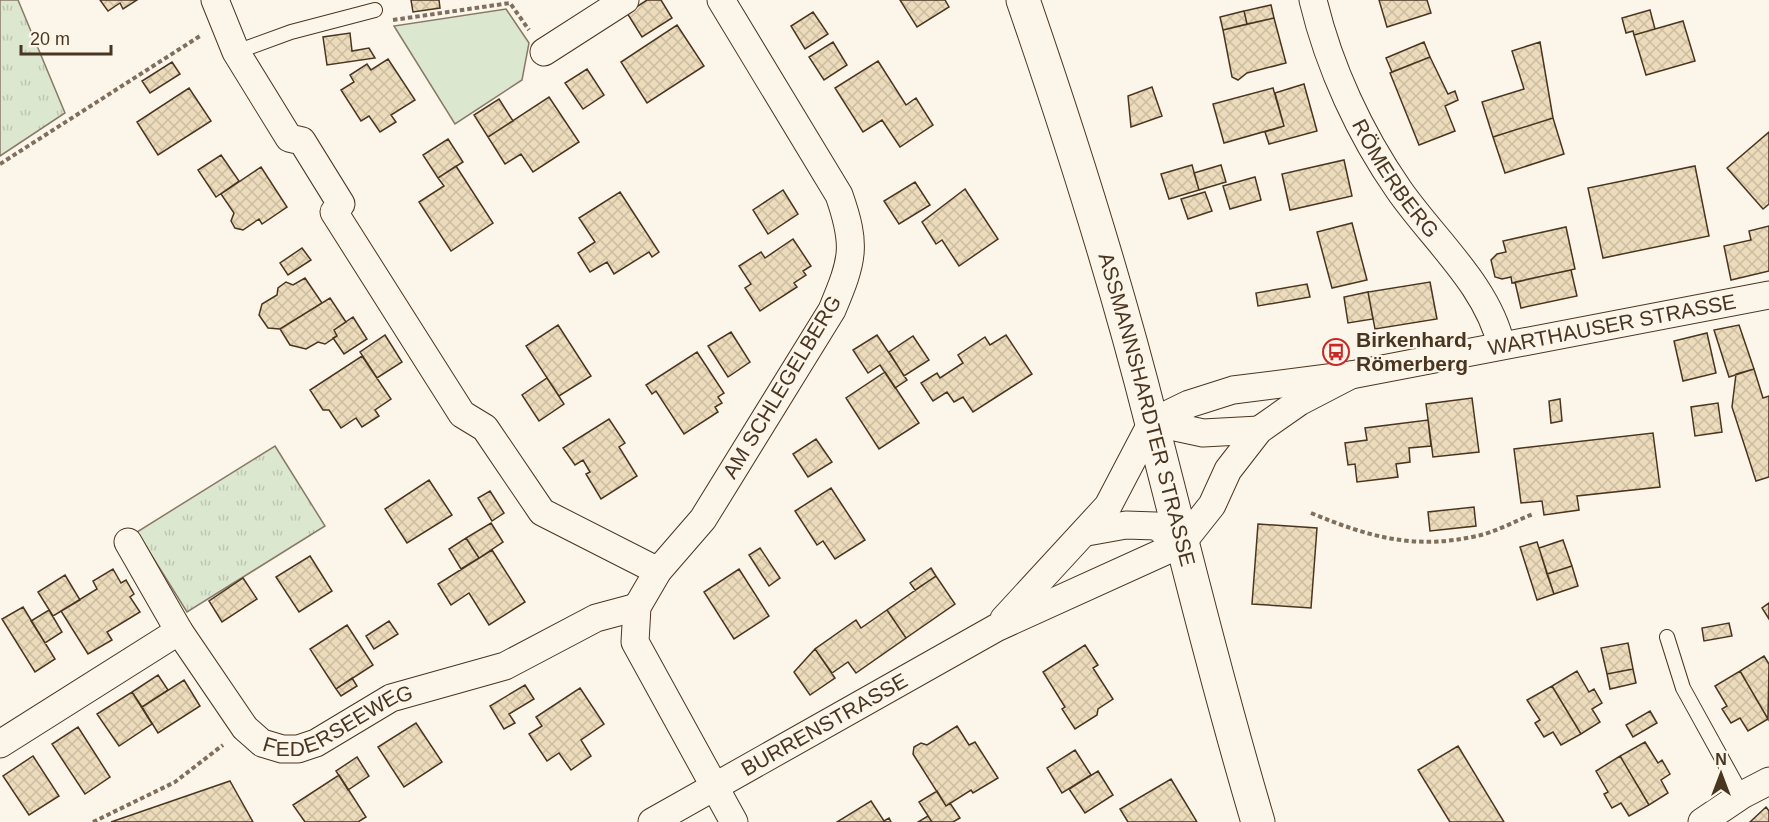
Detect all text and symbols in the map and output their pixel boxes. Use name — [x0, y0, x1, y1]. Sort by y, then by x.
scale bar — [21, 18, 111, 56]
text: 20 m — [30, 29, 70, 49]
street label: RÖMERBERG — [1348, 115, 1444, 242]
street label: ASSMANNSHARDTER STRASSE — [1094, 250, 1200, 569]
street label: WARTHAUSER STRASSE — [1486, 290, 1738, 360]
street label: AM SCHLEGELBERG — [718, 291, 845, 482]
place label: Birkenhard, Römerberg — [1356, 328, 1473, 375]
bus stop icon: Birkenhard, Römerberg — [1321, 337, 1351, 367]
street label: BURRENSTRASSE — [737, 668, 911, 780]
street label: FEDERSEEWEG — [260, 681, 415, 760]
north arrow — [1691, 744, 1751, 804]
text: N — [1715, 751, 1727, 768]

